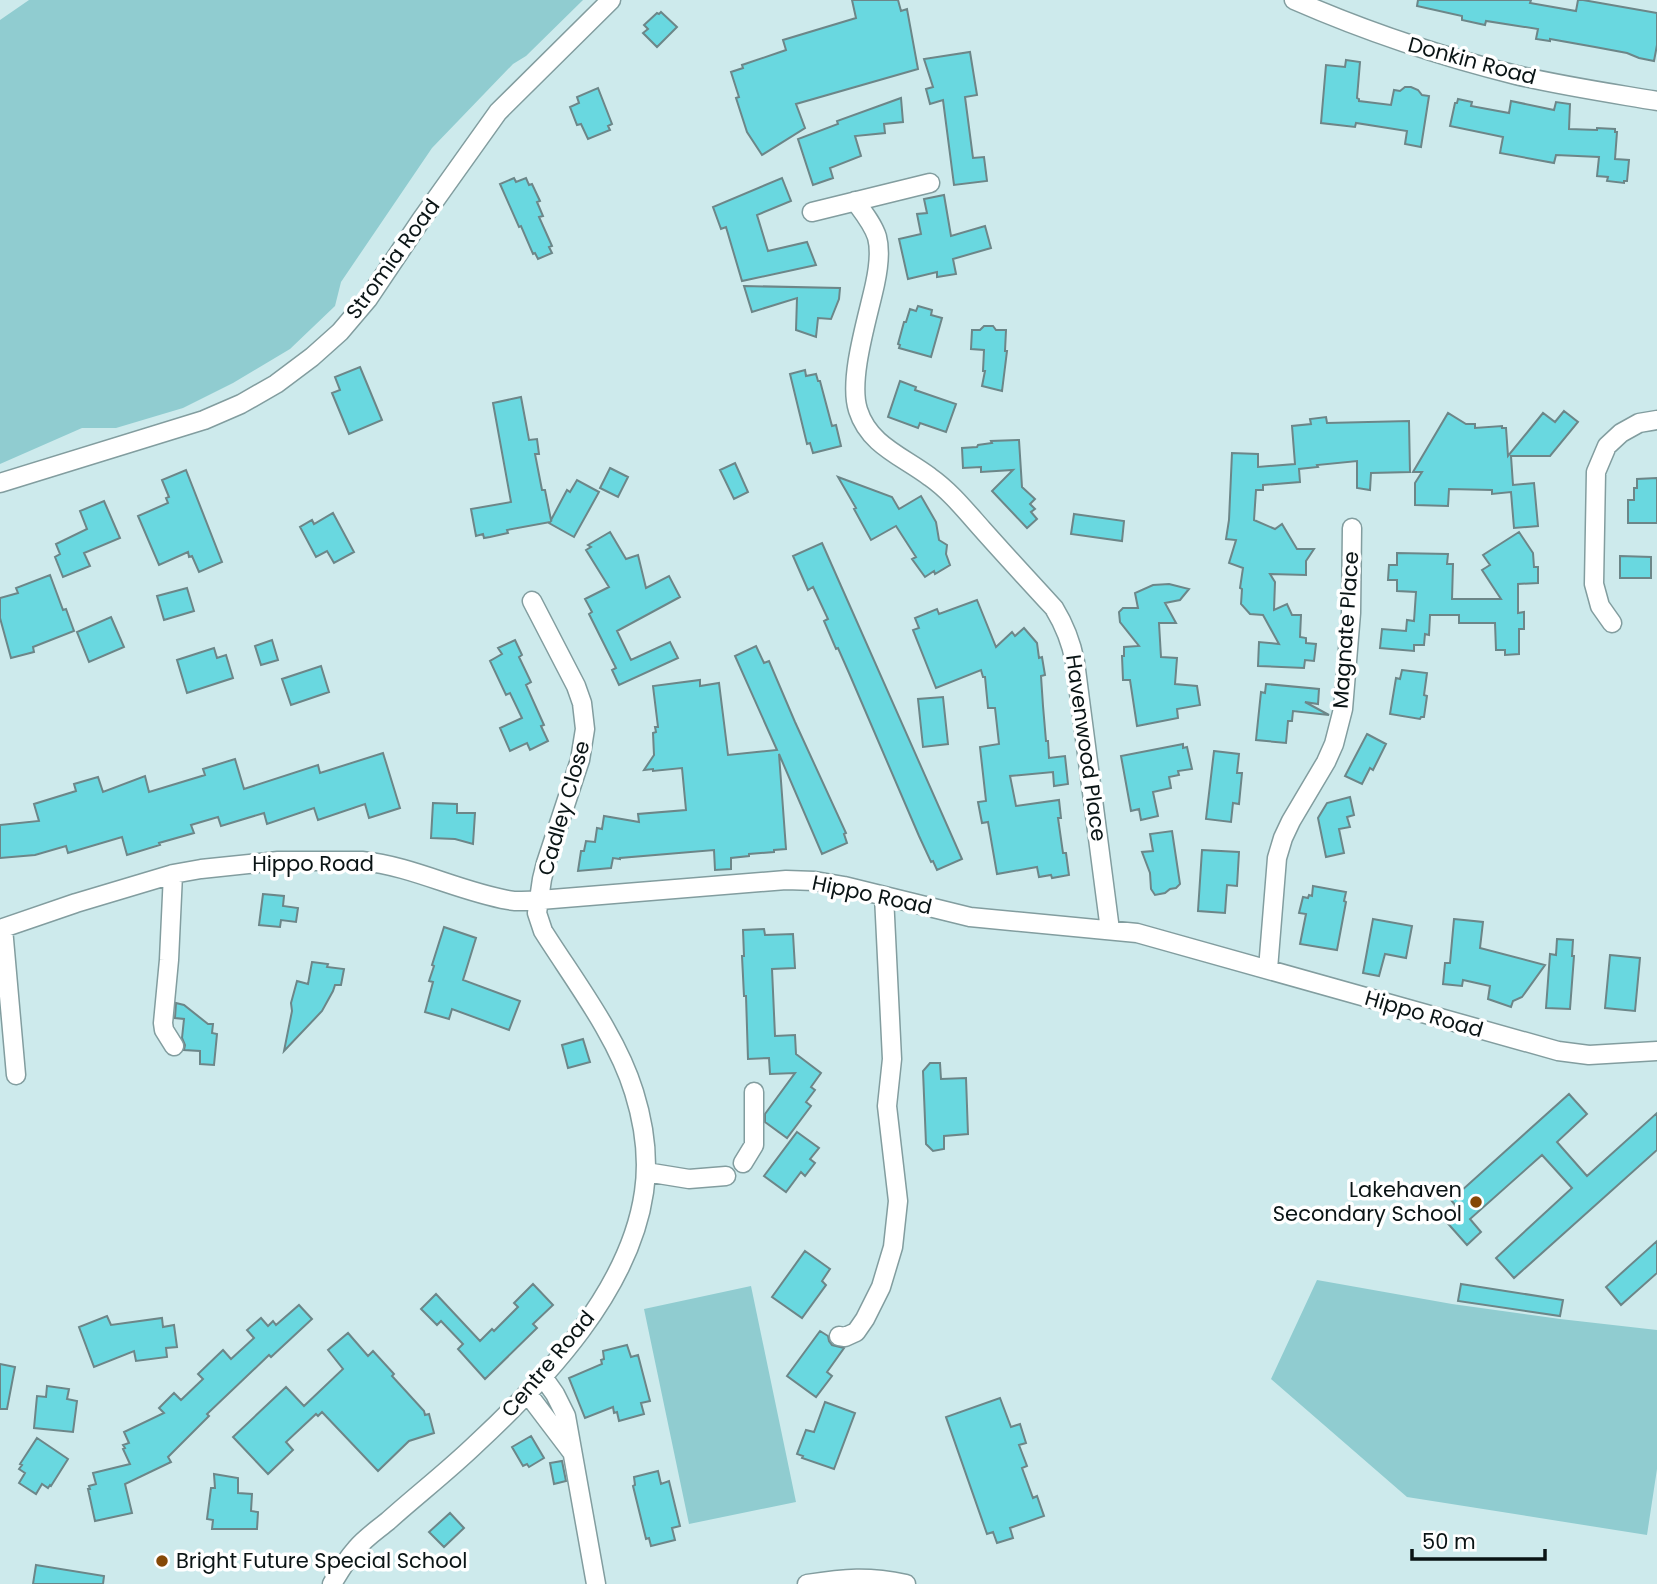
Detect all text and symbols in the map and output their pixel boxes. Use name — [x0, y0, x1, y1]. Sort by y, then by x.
street label: Donkin Road — [1405, 30, 1539, 92]
street label: Stromia Road — [339, 193, 446, 325]
street label: Magnate Place — [1326, 550, 1365, 710]
street label: Havenwood Place — [1059, 653, 1114, 843]
street label: Cadley Close — [530, 737, 597, 879]
street label: Hippo Road — [252, 849, 374, 878]
street label: Hippo Road — [810, 868, 935, 921]
street label: Hippo Road — [1362, 983, 1487, 1044]
place label: Lakehaven Secondary School — [1273, 1175, 1462, 1228]
marker: Lakehaven Secondary School — [1468, 1194, 1484, 1210]
street label: Centre Road — [494, 1304, 601, 1423]
scale bar — [1412, 1518, 1545, 1562]
text: 50 m — [1422, 1527, 1476, 1556]
place label: Bright Future Special School — [176, 1546, 467, 1575]
marker: Bright Future Special School — [154, 1553, 170, 1569]

